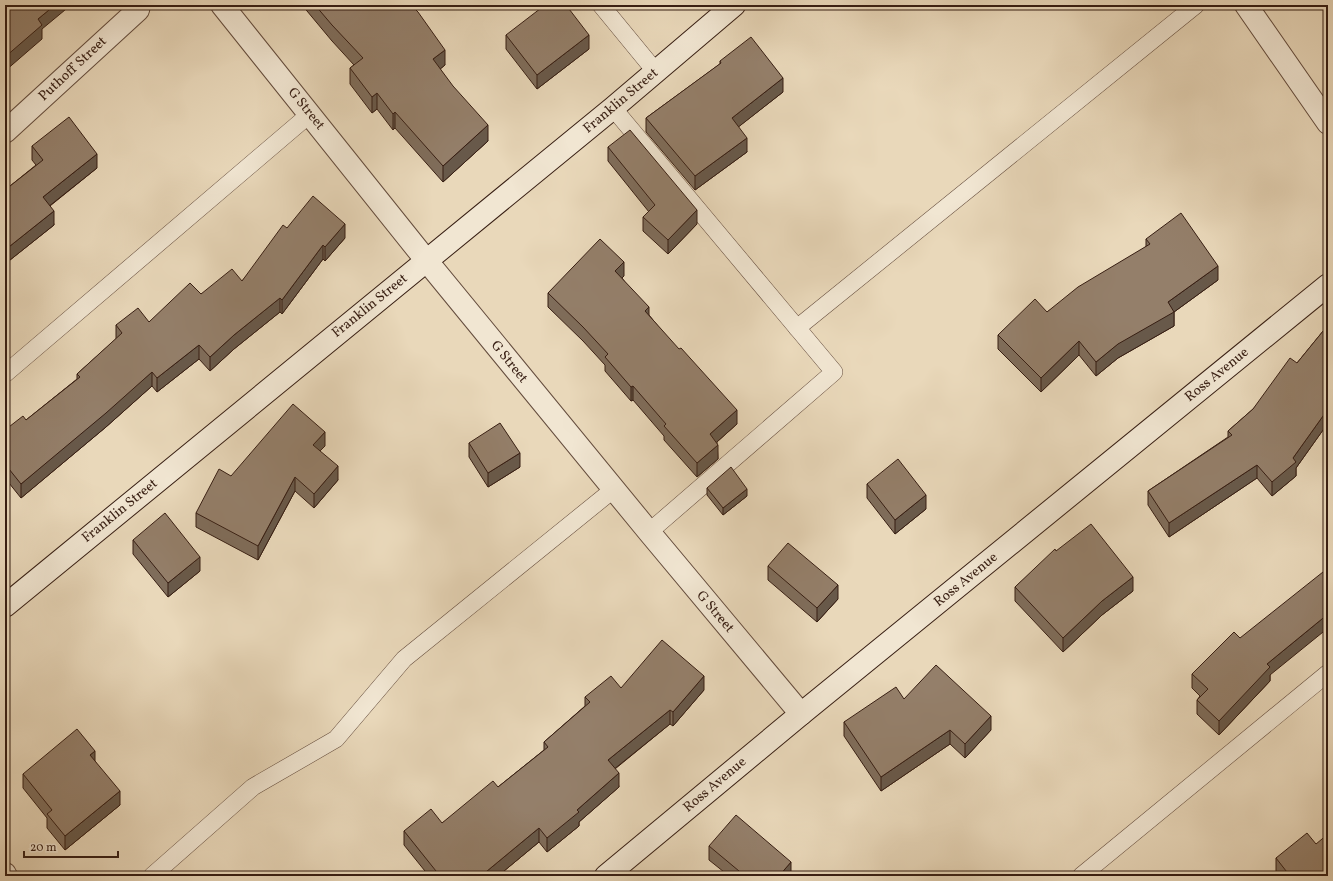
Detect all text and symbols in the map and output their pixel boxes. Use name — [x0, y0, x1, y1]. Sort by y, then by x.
street label: Puthoff Street — [35, 32, 111, 106]
street label: Franklin Street — [579, 64, 663, 138]
street label: G Street — [283, 84, 329, 134]
street label: Franklin Street — [328, 269, 412, 342]
street label: G Street — [486, 337, 532, 387]
street label: Ross Avenue — [1181, 343, 1253, 407]
street label: Franklin Street — [78, 474, 162, 547]
street label: Ross Avenue — [930, 548, 1002, 612]
street label: G Street — [692, 587, 738, 637]
street label: Ross Avenue — [679, 753, 751, 817]
scale bar — [24, 833, 118, 859]
text: 20 m — [30, 840, 57, 856]

